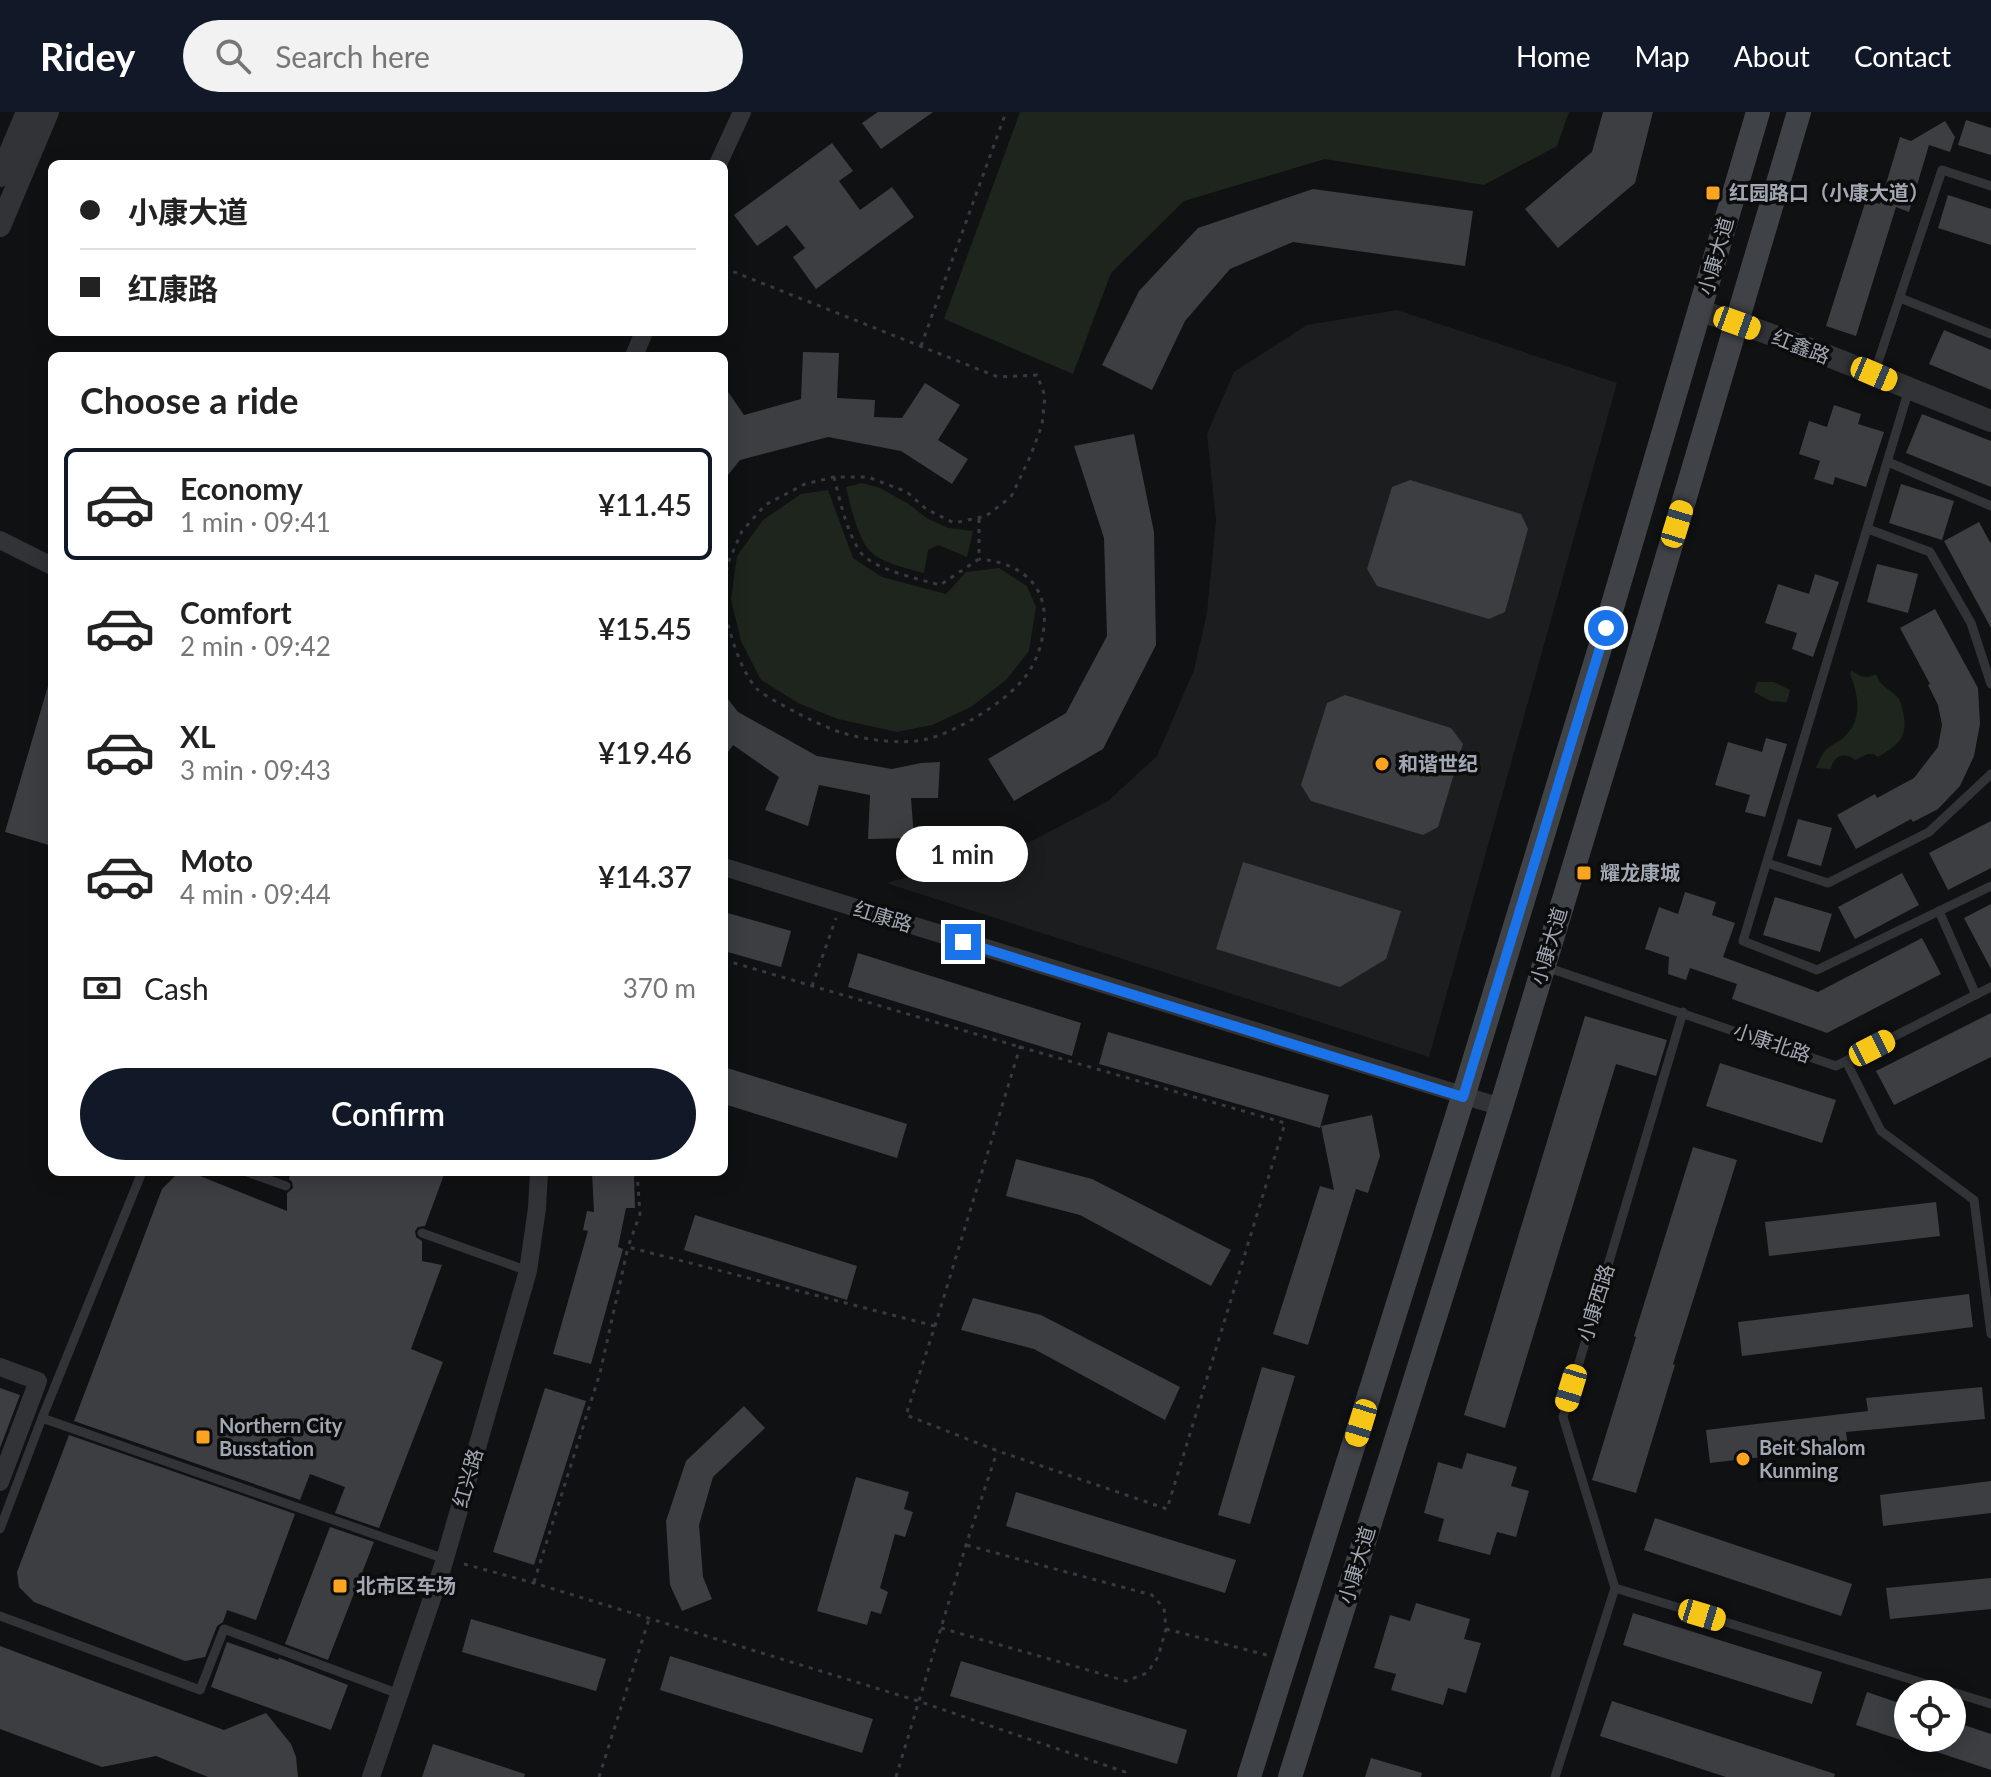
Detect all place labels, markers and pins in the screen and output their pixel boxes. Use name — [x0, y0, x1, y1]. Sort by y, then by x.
place label: 红园路口（小康大道） — [1729, 180, 1929, 204]
marker: 红园路口（小康大道） — [1704, 184, 1722, 202]
place label: 和谐世纪 — [1398, 751, 1478, 775]
marker: 和谐世纪 — [1373, 755, 1391, 773]
place label: 耀龙康城 — [1600, 860, 1680, 884]
marker: 耀龙康城 — [1575, 864, 1593, 882]
place label: Northern City Busstation — [219, 1413, 343, 1460]
marker: Northern City Busstation — [194, 1428, 212, 1446]
place label: Beit Shalom Kunming — [1759, 1435, 1866, 1482]
marker: Beit Shalom Kunming — [1734, 1450, 1752, 1468]
place label: 北市区车场 — [356, 1573, 456, 1597]
marker: 北市区车场 — [331, 1577, 349, 1595]

